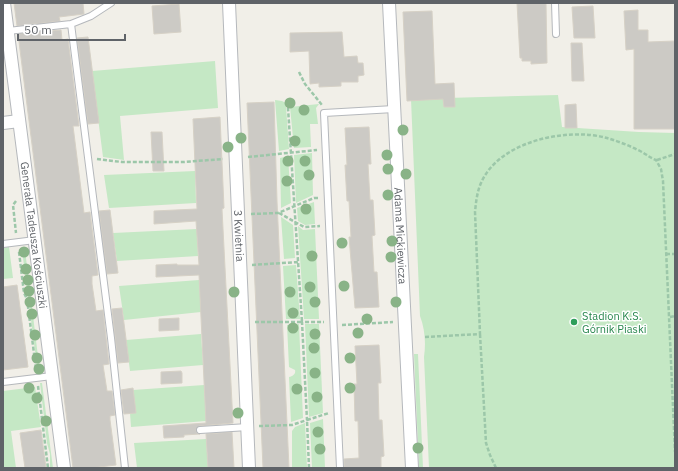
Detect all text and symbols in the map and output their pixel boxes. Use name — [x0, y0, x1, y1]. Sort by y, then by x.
scale bar — [18, 16, 125, 42]
text: 50 m — [24, 22, 52, 37]
street label: Generała Tadeusza Kościuszki — [18, 161, 50, 309]
street label: Adama Mickiewicza — [391, 187, 410, 285]
street label: 3 Kwietnia — [231, 209, 247, 262]
place label: Stadion K.S. Górnik Piaski — [582, 309, 646, 336]
marker: Stadion K.S. Górnik Piaski — [569, 317, 579, 327]

